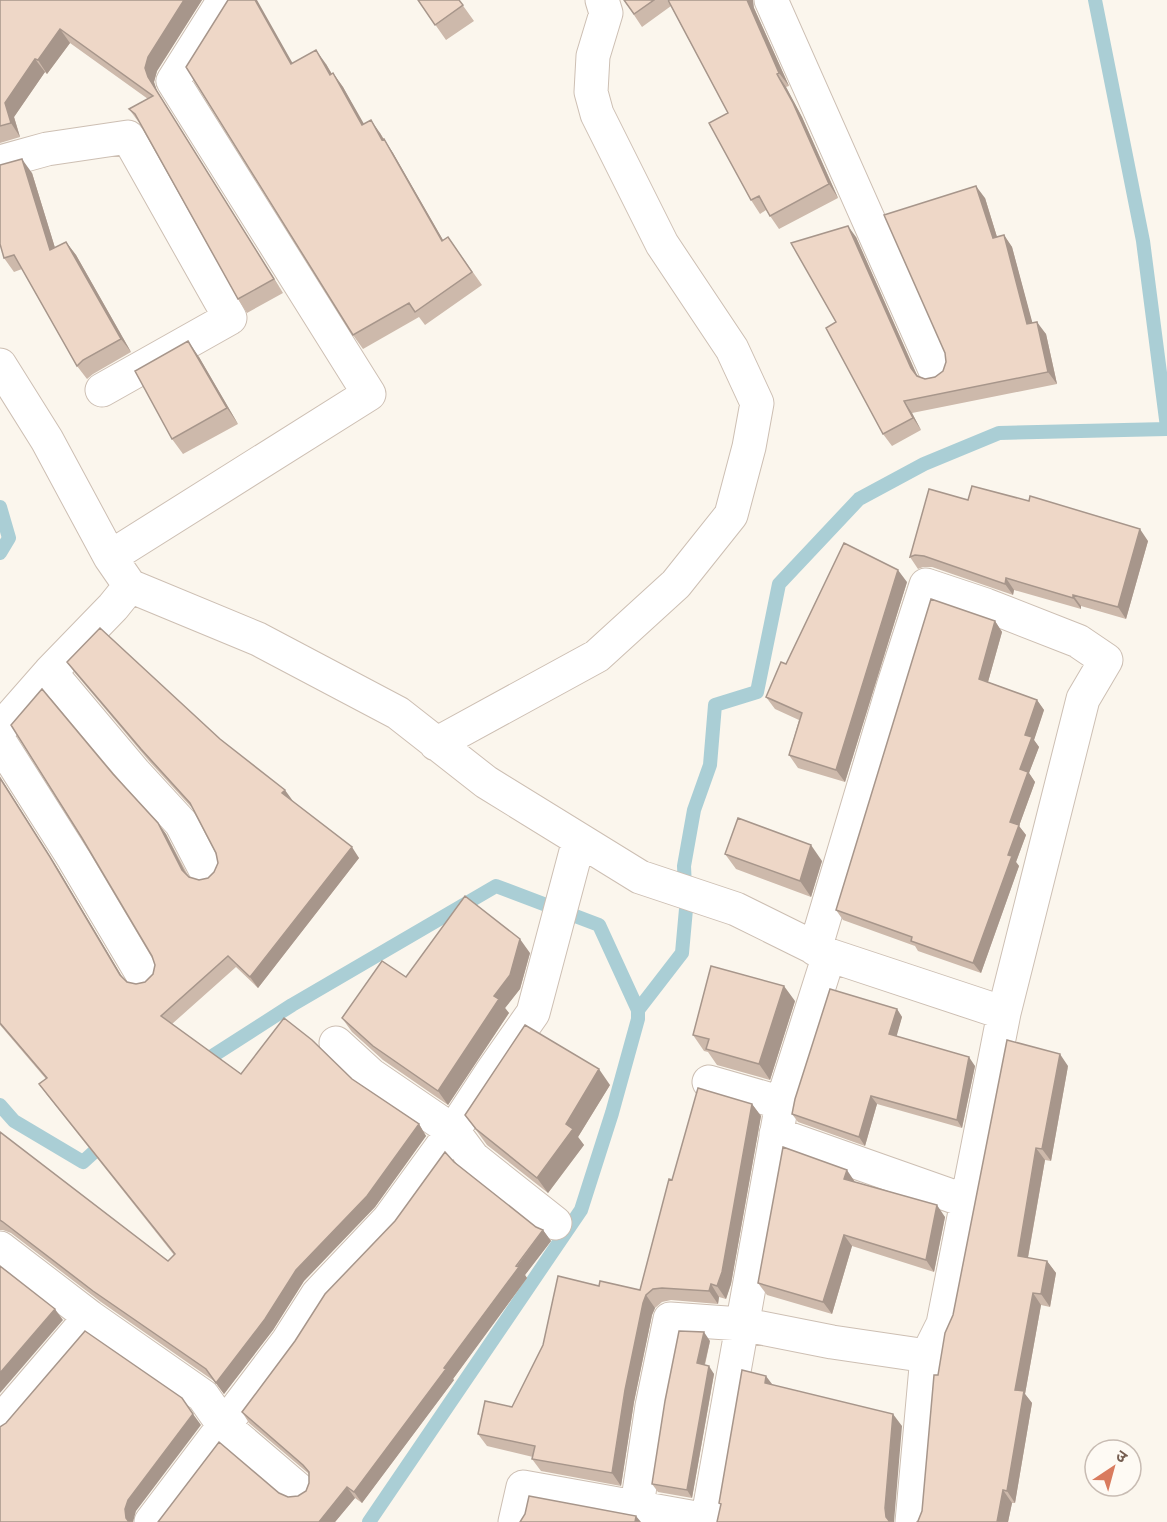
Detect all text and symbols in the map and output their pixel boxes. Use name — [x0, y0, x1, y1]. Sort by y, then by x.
north arrow — [1083, 1438, 1143, 1498]
text: उ — [1112, 1445, 1132, 1467]

